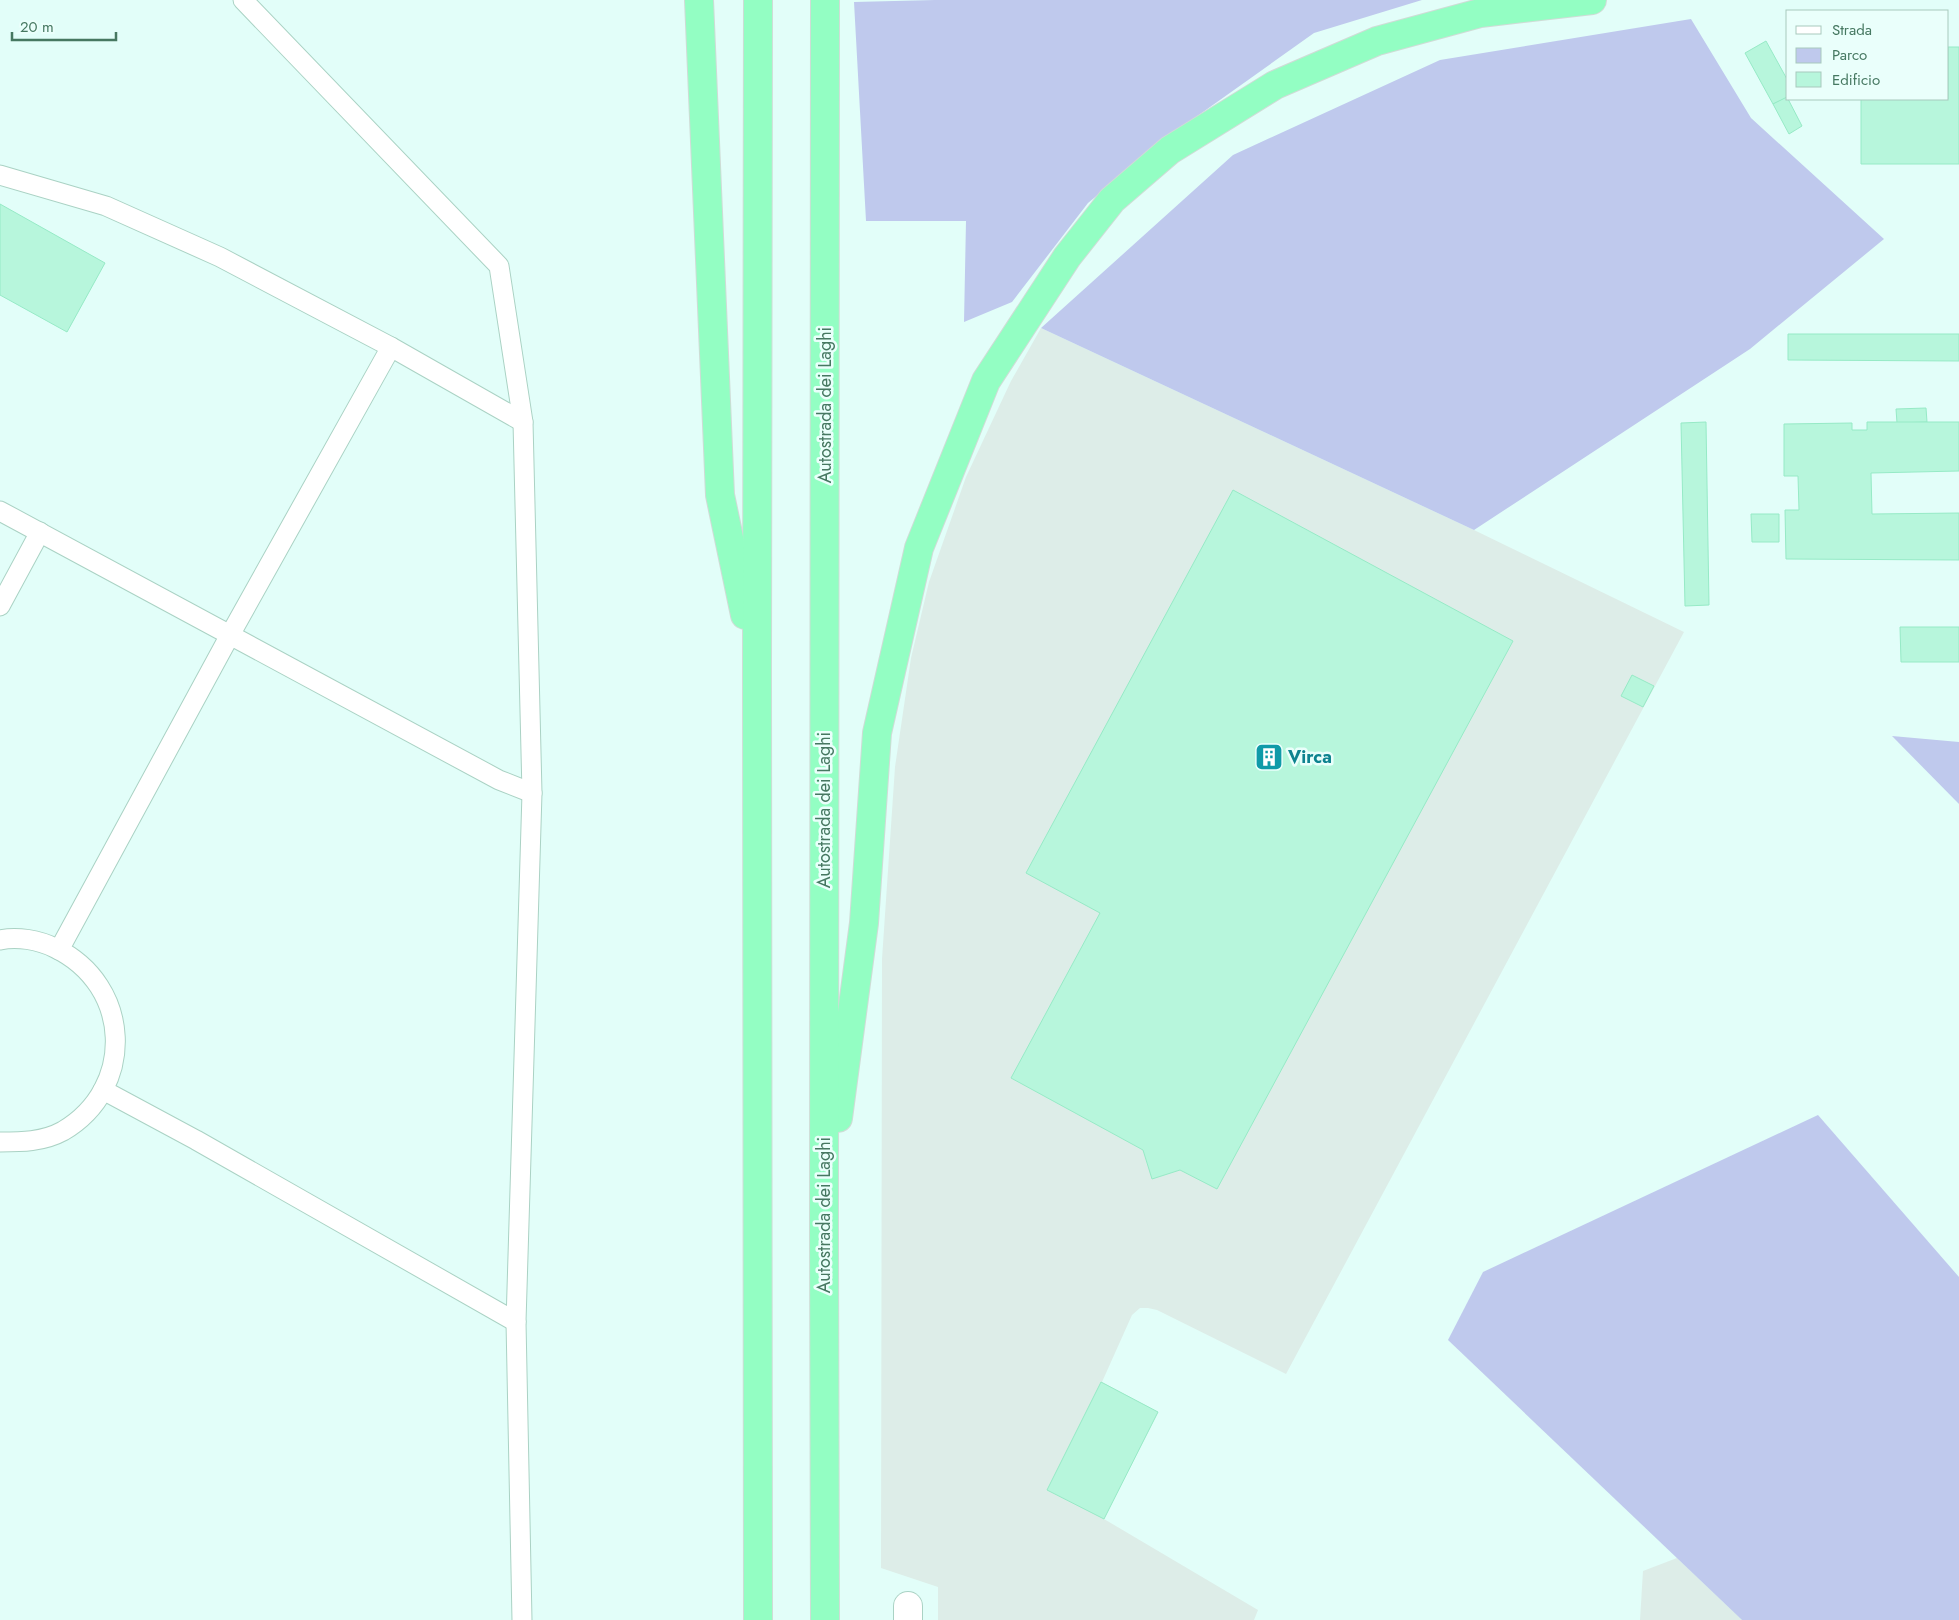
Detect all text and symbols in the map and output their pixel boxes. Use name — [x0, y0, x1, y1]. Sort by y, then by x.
scale bar — [12, 10, 116, 42]
legend — [1786, 10, 1949, 100]
text: 20 m — [20, 16, 54, 38]
text: Strada — [1832, 19, 1872, 41]
text: Parco — [1832, 44, 1867, 66]
text: Edificio — [1832, 69, 1880, 91]
street label: Autostrada dei Laghi — [812, 327, 838, 483]
street label: Autostrada dei Laghi — [811, 732, 837, 888]
building icon: Virca — [1254, 742, 1284, 772]
place label: Virca — [1287, 744, 1332, 770]
street label: Autostrada dei Laghi — [811, 1137, 837, 1293]

